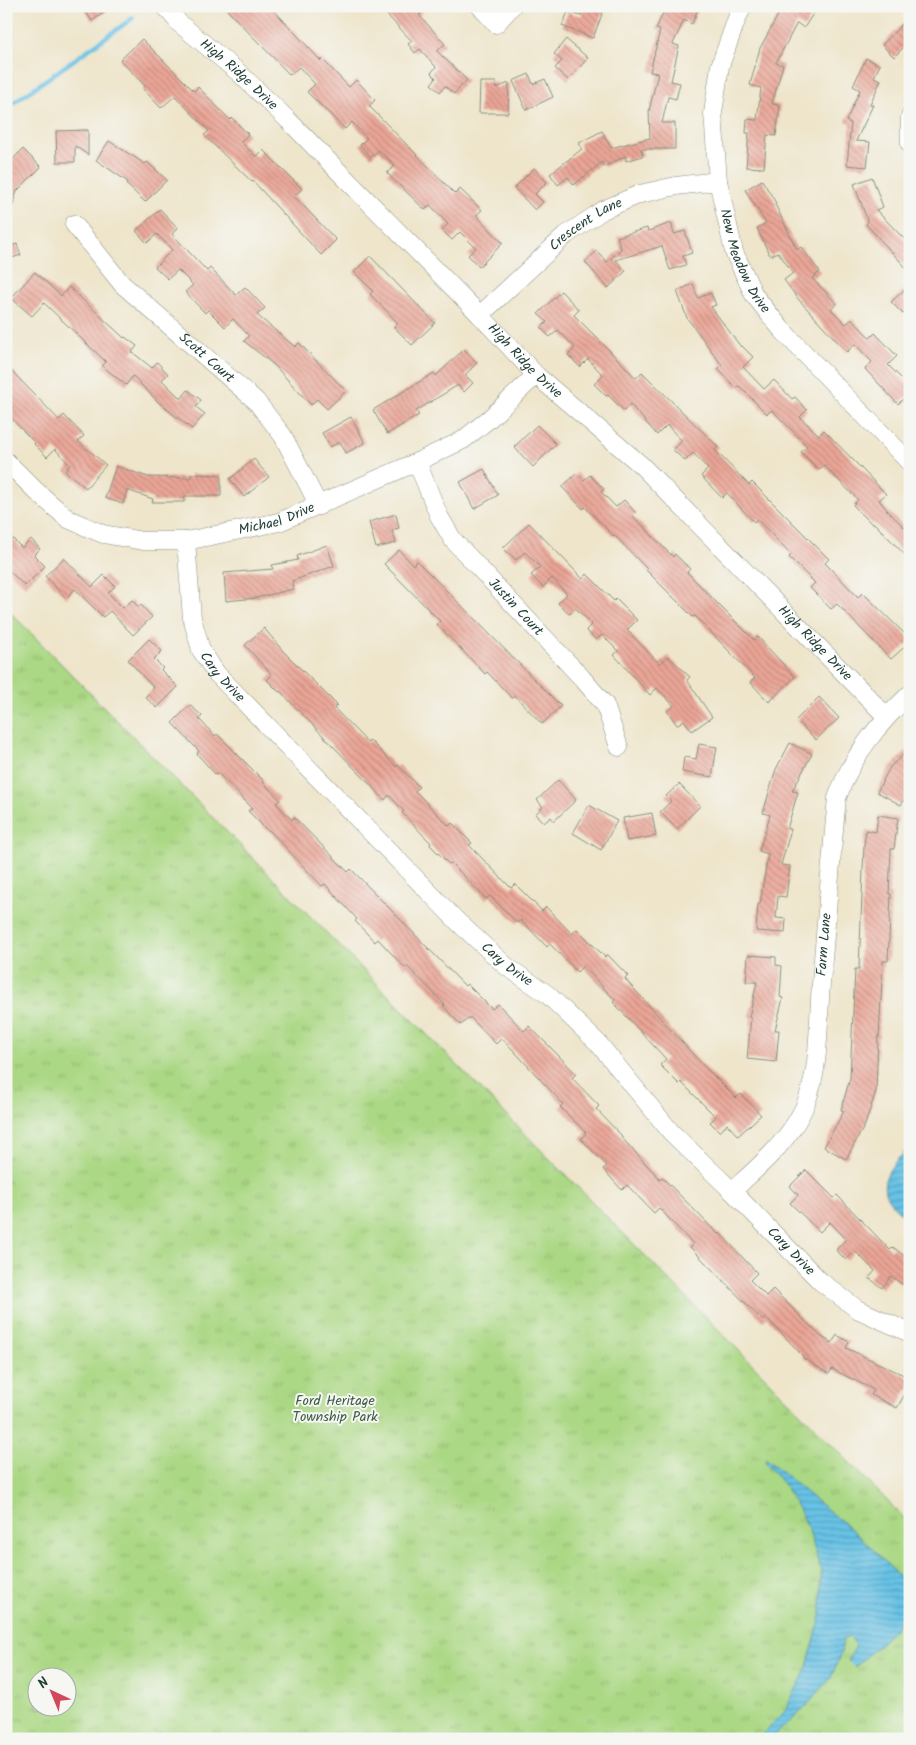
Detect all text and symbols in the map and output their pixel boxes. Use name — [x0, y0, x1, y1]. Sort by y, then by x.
street label: High Ridge Drive — [195, 33, 283, 116]
street label: Crescent Lane — [544, 192, 626, 256]
street label: New Meadow Drive — [714, 207, 776, 319]
street label: High Ridge Drive — [482, 318, 568, 404]
street label: Scott Court — [174, 327, 240, 389]
street label: Michael Drive — [236, 496, 319, 541]
street label: Justin Court — [483, 573, 549, 642]
street label: High Ridge Drive — [772, 600, 858, 687]
street label: Cary Drive — [194, 647, 251, 708]
street label: Farm Lane — [811, 911, 838, 977]
street label: Cary Drive — [476, 937, 538, 993]
street label: Cary Drive — [762, 1222, 821, 1281]
park label: Ford Heritage Township Park — [292, 1390, 378, 1428]
north arrow — [28, 1668, 78, 1718]
text: N — [33, 1672, 55, 1694]

